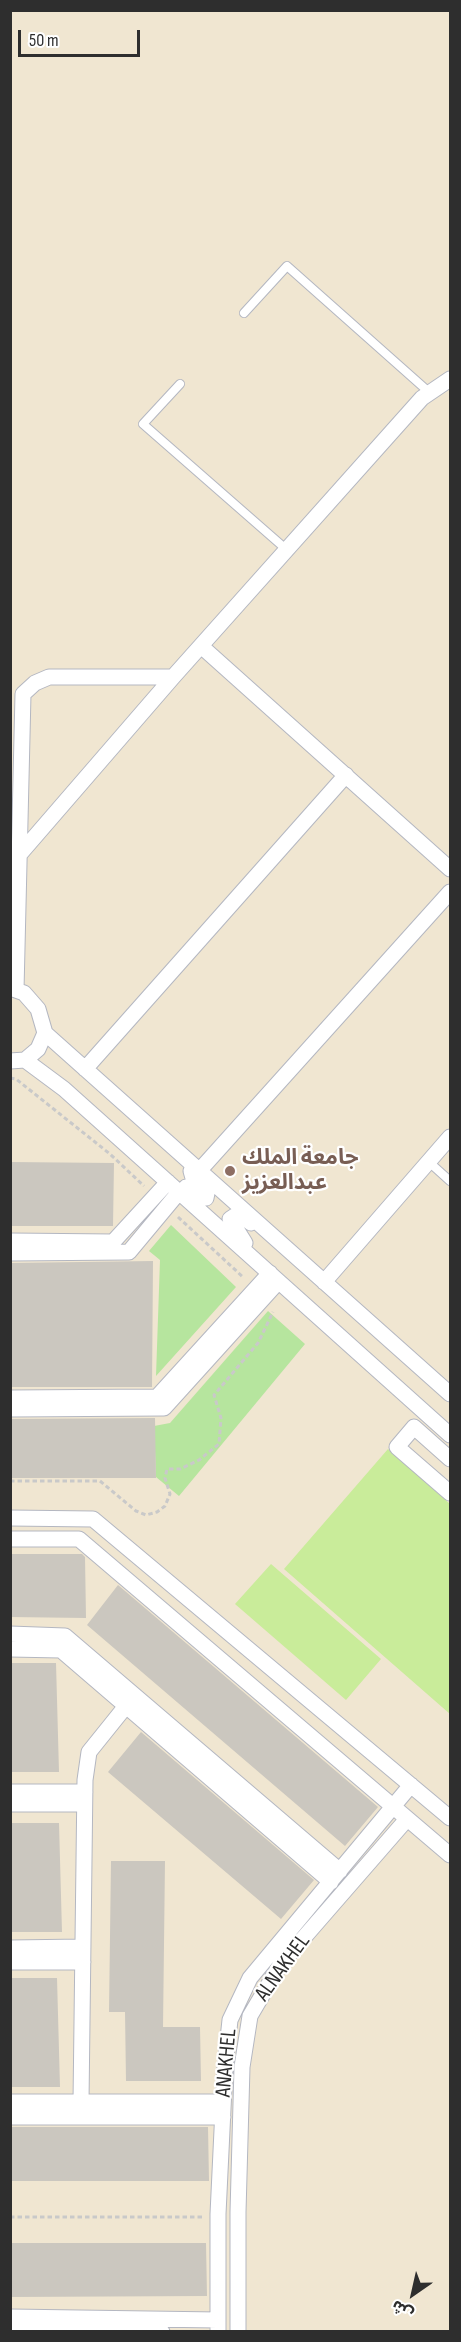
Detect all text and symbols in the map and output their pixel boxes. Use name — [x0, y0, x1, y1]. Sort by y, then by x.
scale bar — [21, 18, 142, 56]
text: 50 m — [29, 30, 59, 51]
place label: جامعة الملك عبدالعزيز — [242, 1145, 359, 1196]
marker: جامعة الملك عبدالعزيز — [223, 1164, 237, 1178]
street label: ALNAKHEL — [250, 1929, 316, 2007]
street label: ANAKHEL — [211, 2028, 243, 2098]
north arrow — [383, 2264, 443, 2324]
text: ش — [388, 2295, 417, 2323]

